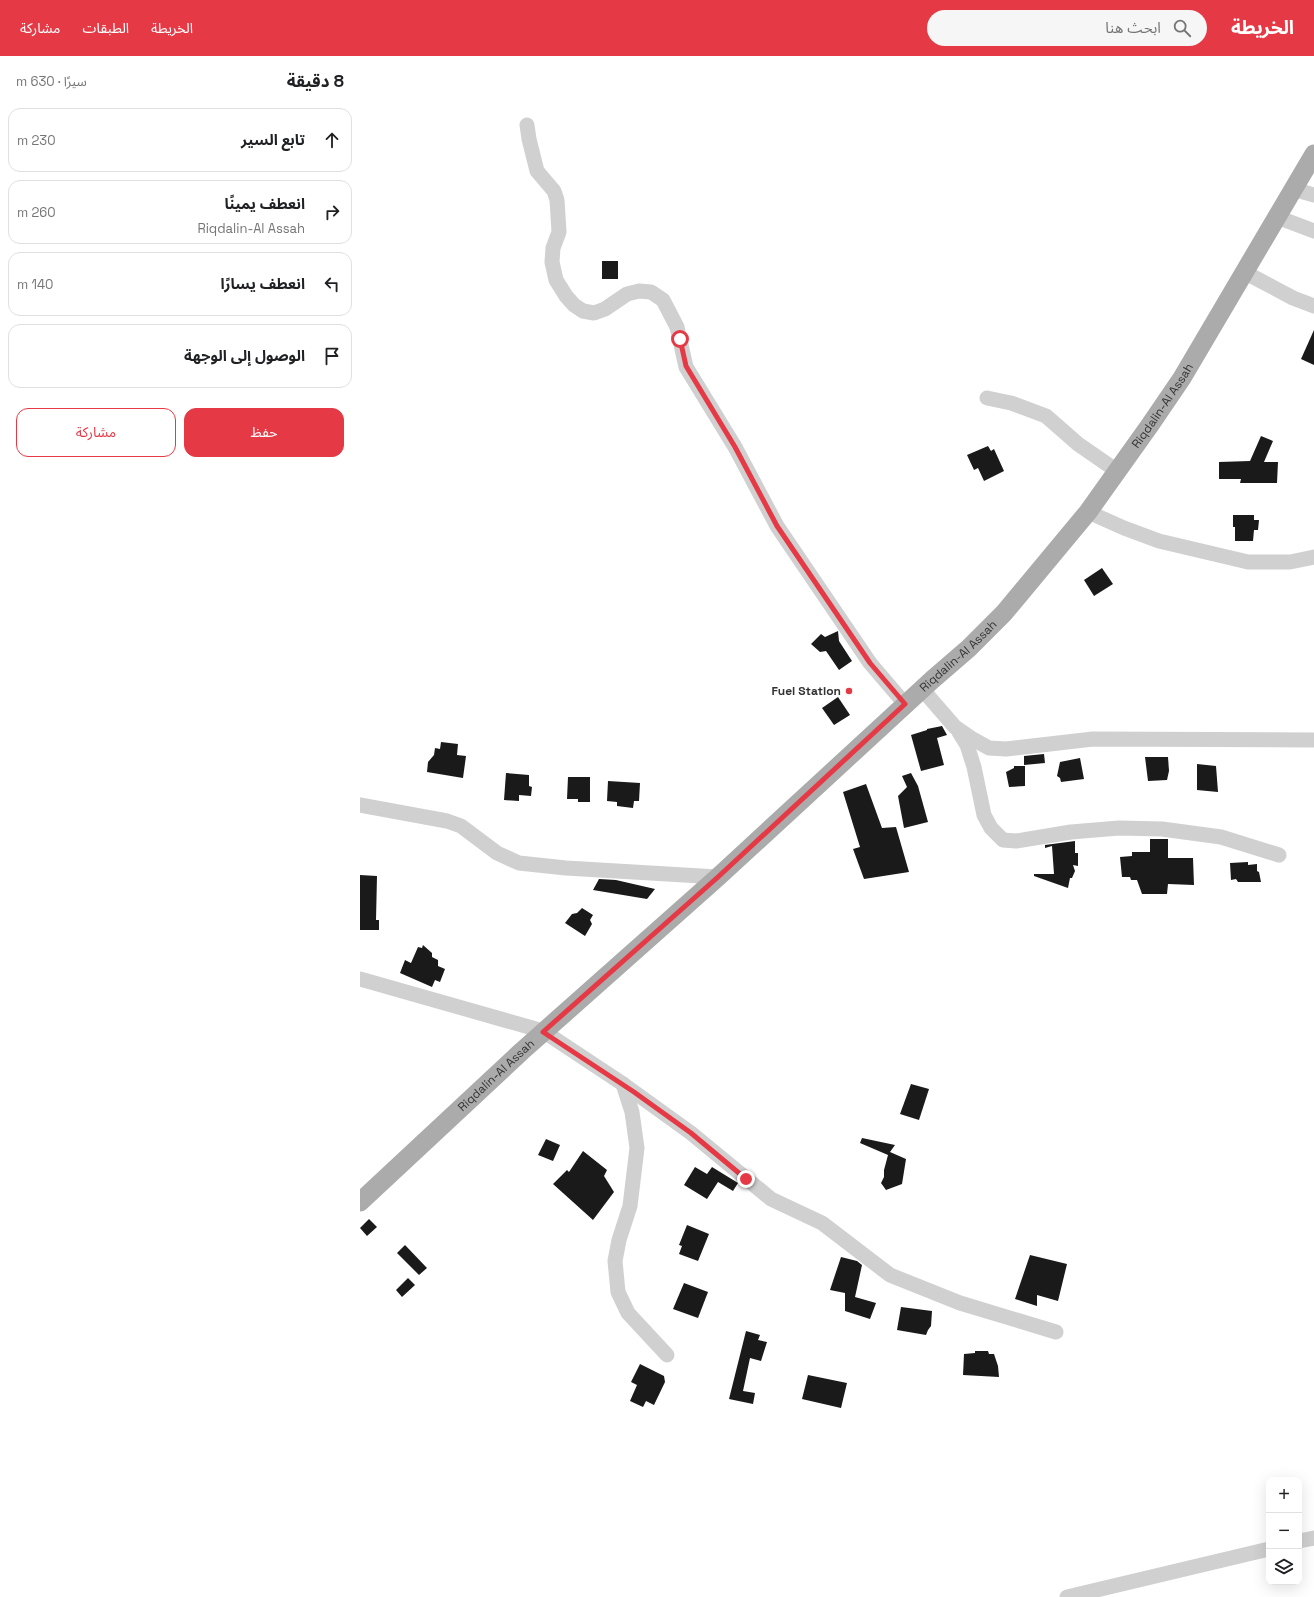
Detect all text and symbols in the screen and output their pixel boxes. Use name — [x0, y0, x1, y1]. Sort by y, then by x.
search box — [927, 10, 1207, 46]
text: الخريطة — [1231, 15, 1294, 40]
icon: search — [1171, 17, 1193, 39]
text: ابحث هنا — [1105, 18, 1161, 37]
text: مشاركة — [20, 19, 60, 37]
text: الطبقات — [82, 19, 129, 37]
text: الخريطة — [151, 19, 193, 37]
text: 8 دقيقة — [287, 70, 344, 92]
text: سيرًا · 630 m — [16, 73, 87, 90]
icon: ahead — [321, 129, 343, 151]
text: تابع السير — [241, 130, 305, 149]
text: 230 m — [17, 132, 56, 149]
text: انعطف يمينًا — [224, 194, 305, 213]
icon: right — [321, 201, 343, 223]
text: 260 m — [17, 204, 56, 221]
text: Riqdalin-Al Assah — [197, 220, 305, 237]
icon: left — [321, 273, 343, 295]
text: انعطف يسارًا — [221, 274, 305, 293]
text: 140 m — [17, 276, 53, 293]
route start — [671, 330, 689, 348]
icon: arrive — [321, 345, 343, 367]
text: الوصول إلى الوجهة — [184, 346, 305, 365]
street label: Riqdalin-Al Assah — [1128, 360, 1197, 451]
button: مشاركة — [16, 408, 176, 457]
button: حفظ — [184, 408, 344, 457]
street label: Riqdalin-Al Assah — [916, 617, 1000, 695]
place label: Fuel Station — [771, 683, 841, 699]
marker: Fuel Station — [844, 686, 854, 696]
street label: Riqdalin-Al Assah — [454, 1036, 538, 1115]
route end — [737, 1170, 755, 1188]
map controls — [1266, 1477, 1302, 1585]
button: + — [1266, 1477, 1302, 1513]
button: − — [1266, 1513, 1302, 1549]
button: layers — [1266, 1549, 1302, 1585]

